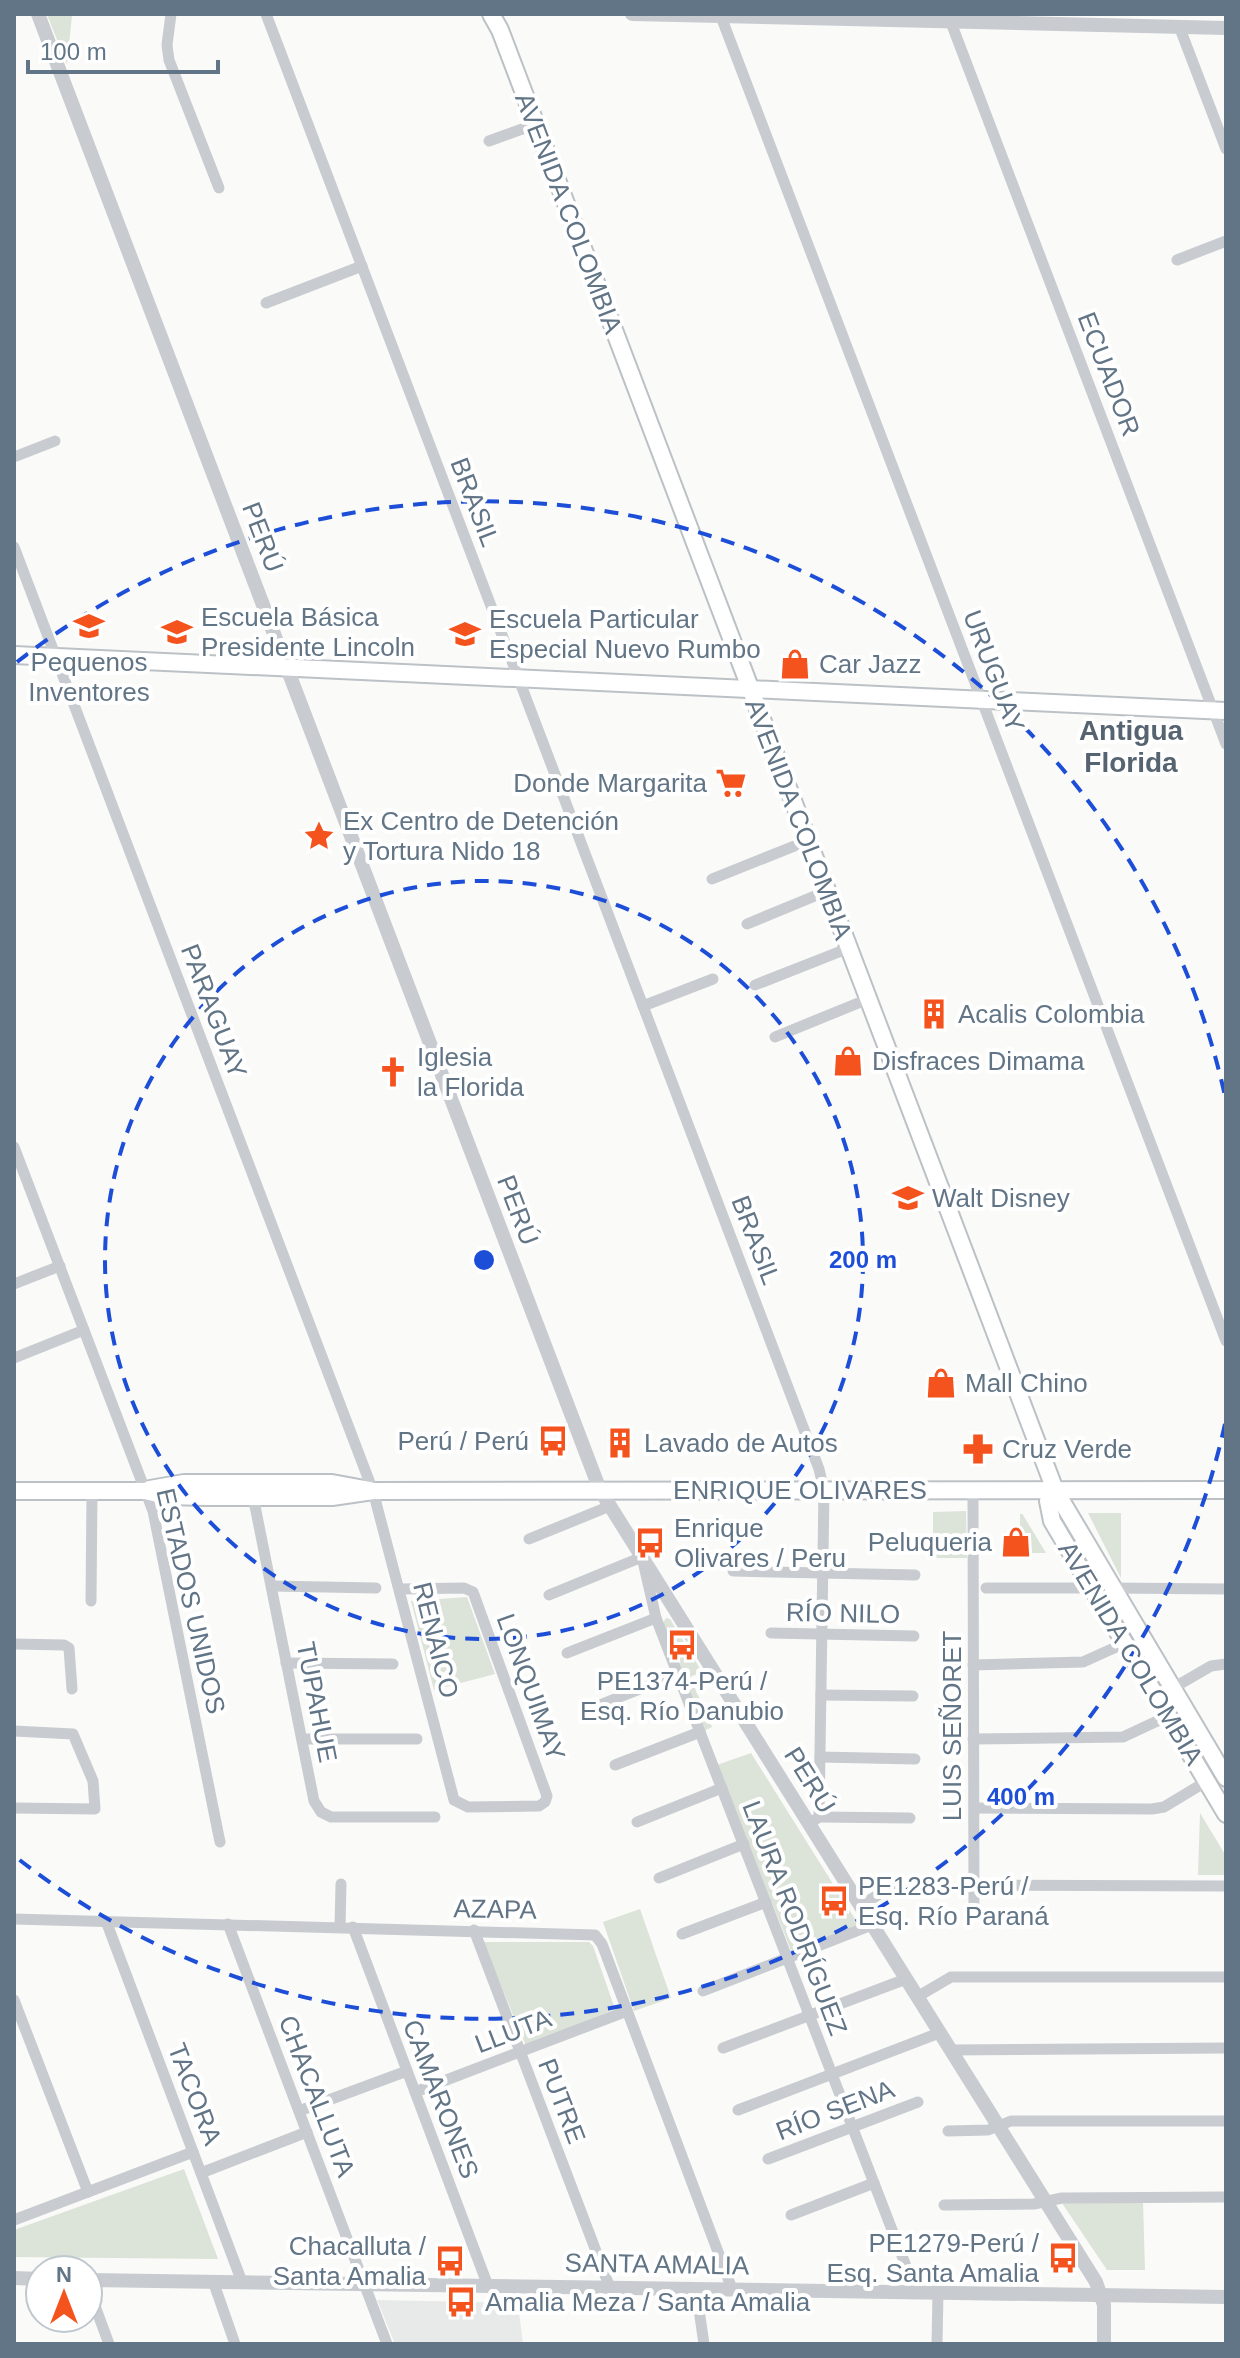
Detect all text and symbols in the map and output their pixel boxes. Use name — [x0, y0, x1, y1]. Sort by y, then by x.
scale bar — [28, 24, 218, 74]
text: 100 m — [40, 38, 107, 65]
street label: AVENIDA COLOMBIA — [509, 88, 629, 338]
street label: ECUADOR — [1072, 308, 1146, 440]
street label: BRASIL — [444, 453, 506, 551]
street label: PERÚ — [236, 498, 290, 576]
place label: Escuela Básica Presidente Lincoln — [201, 602, 415, 662]
place label: Escuela Particular Especial Nuevo Rumbo — [489, 604, 761, 664]
street label: URUGUAY — [957, 606, 1031, 736]
school or university icon: Pequenos Inventores — [72, 609, 106, 643]
school or university icon: Escuela Básica Presidente Lincoln — [160, 615, 194, 649]
school or university icon: Escuela Particular Especial Nuevo Rumbo — [448, 617, 482, 651]
place label: Pequenos Inventores — [28, 647, 150, 707]
shop icon: Car Jazz — [778, 647, 812, 681]
place label: Car Jazz — [819, 649, 922, 679]
street label: AVENIDA COLOMBIA — [739, 694, 859, 944]
district label: Antigua Florida — [1079, 715, 1184, 778]
supermarket icon: Donde Margarita — [714, 766, 748, 800]
place label: Donde Margarita — [513, 768, 708, 798]
place label: Ex Centro de Detención y Tortura Nido 18 — [343, 806, 619, 866]
place icon: Ex Centro de Detención y Tortura Nido 18 — [302, 819, 336, 853]
street label: PARAGUAY — [175, 940, 253, 1082]
building icon: Acalis Colombia — [917, 997, 951, 1031]
place label: Acalis Colombia — [958, 999, 1145, 1029]
place label: Iglesia la Florida — [417, 1042, 524, 1102]
shop icon: Disfraces Dimama — [831, 1044, 865, 1078]
place label: Disfraces Dimama — [872, 1046, 1085, 1076]
church icon: Iglesia la Florida — [376, 1055, 410, 1089]
street label: PERÚ — [491, 1171, 545, 1249]
school or university icon: Walt Disney — [891, 1181, 925, 1215]
place label: Walt Disney — [932, 1183, 1070, 1213]
street label: BRASIL — [725, 1191, 787, 1289]
centre of rings — [470, 1246, 498, 1274]
text: 200 m — [829, 1246, 897, 1273]
shop icon: Mall Chino — [924, 1366, 958, 1400]
place label: Mall Chino — [965, 1368, 1088, 1398]
bus stop icon: Perú / Perú — [536, 1424, 570, 1458]
place label: Perú / Perú — [397, 1426, 529, 1456]
building icon: Lavado de Autos — [603, 1426, 637, 1460]
place label: Lavado de Autos — [644, 1428, 838, 1458]
pharmacy icon: Cruz Verde — [961, 1432, 995, 1466]
place label: Cruz Verde — [1002, 1434, 1132, 1464]
street label: ENRIQUE OLIVARES — [673, 1475, 927, 1505]
street label: ESTADOS UNIDOS — [150, 1485, 232, 1717]
place label: Enrique Olivares / Peru — [674, 1513, 846, 1573]
shop icon: Peluqueria — [999, 1525, 1033, 1559]
bus stop icon: Enrique Olivares / Peru — [633, 1526, 667, 1560]
place label: Peluqueria — [868, 1527, 993, 1557]
street label: AVENIDA COLOMBIA — [1052, 1536, 1210, 1771]
street label: RENAICO — [407, 1579, 465, 1701]
street label: RÍO NILO — [786, 1597, 900, 1629]
street label: LONQUIMAY — [491, 1609, 571, 1765]
bus stop icon: PE1374-Perú / Esq. Río Danubio — [665, 1628, 699, 1662]
street label: LUIS SEÑORET — [937, 1631, 967, 1821]
street label: TUPAHUE — [291, 1639, 343, 1765]
place label: PE1374-Perú / Esq. Río Danubio — [580, 1666, 784, 1726]
street label: PERÚ — [778, 1741, 842, 1819]
text: 400 m — [987, 1783, 1055, 1810]
street label: LAURA RODRÍGUEZ — [736, 1797, 854, 2039]
place label: PE1283-Perú / Esq. Río Paraná — [858, 1871, 1049, 1931]
bus stop icon: PE1283-Perú / Esq. Río Paraná — [817, 1884, 851, 1918]
street label: AZAPA — [453, 1893, 538, 1925]
street label: LLUTA — [471, 2003, 556, 2059]
street label: CHACALLUTA — [273, 2011, 362, 2181]
street label: CAMARONES — [397, 2015, 485, 2183]
street label: TACORA — [162, 2039, 228, 2150]
street label: PUTRE — [532, 2054, 592, 2148]
street label: RÍO SENA — [772, 2073, 899, 2146]
place label: PE1279-Perú / Esq. Santa Amalia — [827, 2228, 1040, 2288]
place label: Chacalluta / Santa Amalia — [273, 2231, 427, 2291]
bus stop icon: PE1279-Perú / Esq. Santa Amalia — [1046, 2241, 1080, 2275]
bus stop icon: Chacalluta / Santa Amalia — [433, 2244, 467, 2278]
street label: SANTA AMALIA — [565, 2247, 750, 2281]
north arrow — [24, 2254, 104, 2334]
text: N — [56, 2262, 72, 2287]
bus stop icon: Amalia Meza / Santa Amalia — [444, 2285, 478, 2319]
place label: Amalia Meza / Santa Amalia — [485, 2287, 811, 2317]

